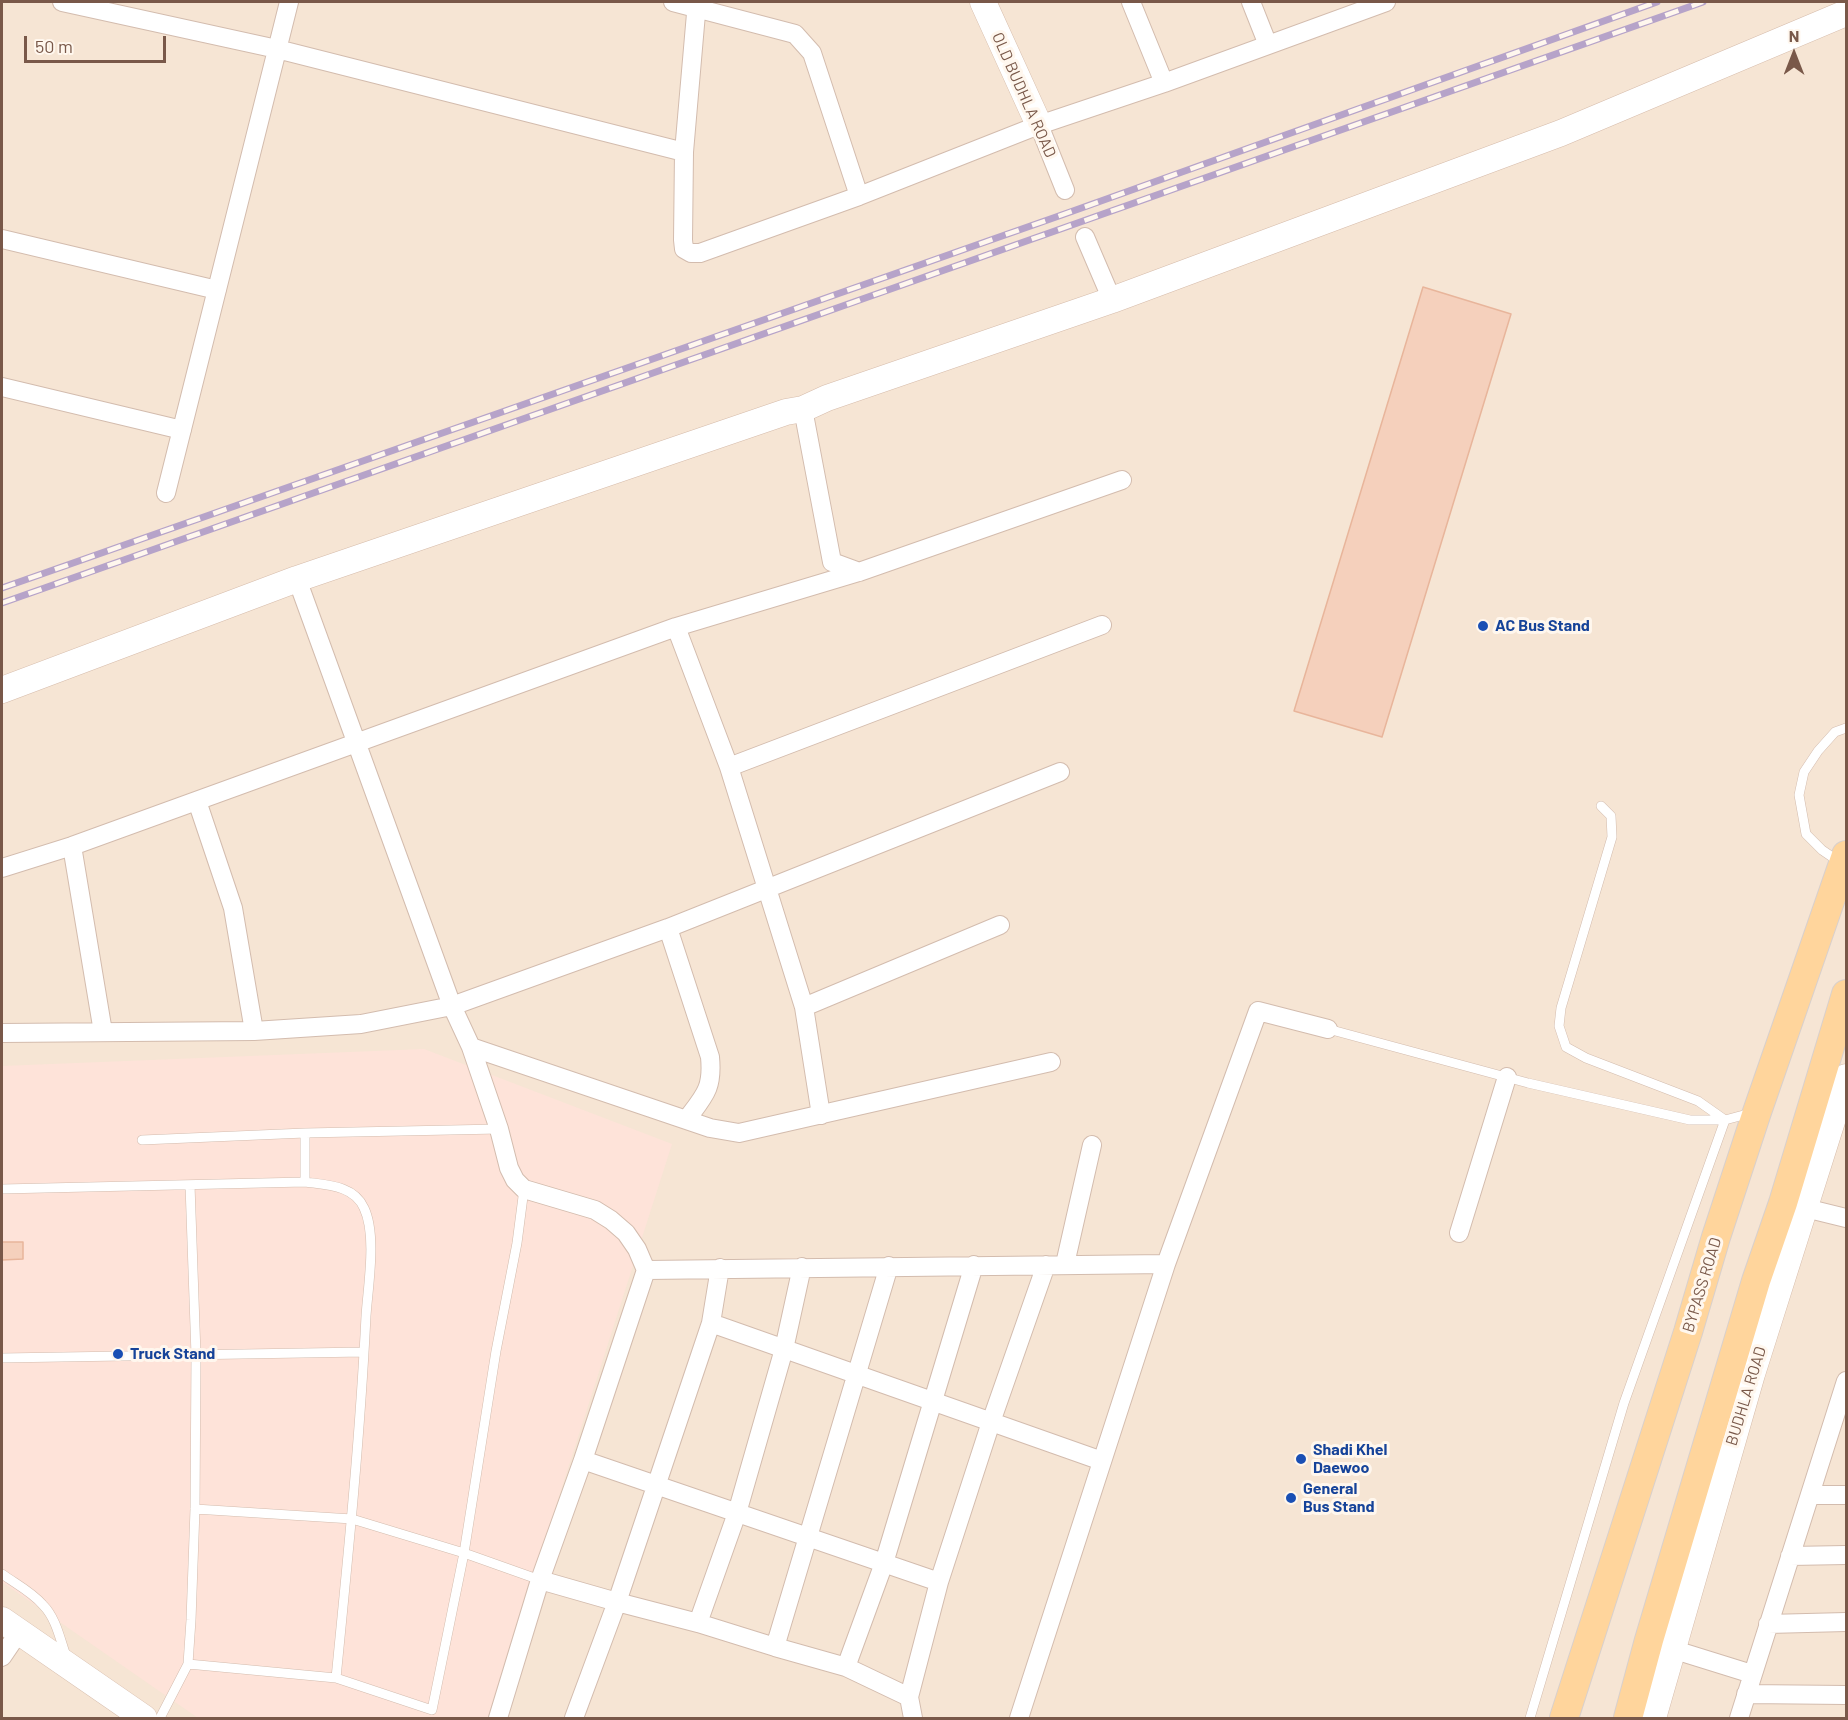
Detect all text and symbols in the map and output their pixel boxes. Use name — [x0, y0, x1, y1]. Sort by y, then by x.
scale bar — [27, 24, 170, 62]
north arrow — [1764, 24, 1824, 84]
text: N — [1789, 26, 1799, 45]
street label: OLD BUDHLA ROAD — [988, 29, 1060, 161]
text: 50 m — [35, 35, 73, 57]
place label: AC Bus Stand — [1495, 616, 1590, 636]
marker: AC Bus Stand — [1476, 619, 1490, 633]
street label: BYPASS ROAD — [1678, 1235, 1726, 1335]
place label: Truck Stand — [130, 1344, 215, 1364]
street label: BUDHLA ROAD — [1722, 1344, 1770, 1448]
marker: Truck Stand — [111, 1347, 125, 1361]
place label: Shadi Khel Daewoo — [1313, 1440, 1387, 1478]
marker: Shadi Khel Daewoo — [1294, 1452, 1308, 1466]
place label: General Bus Stand — [1303, 1479, 1375, 1517]
marker: General Bus Stand — [1284, 1491, 1298, 1505]

